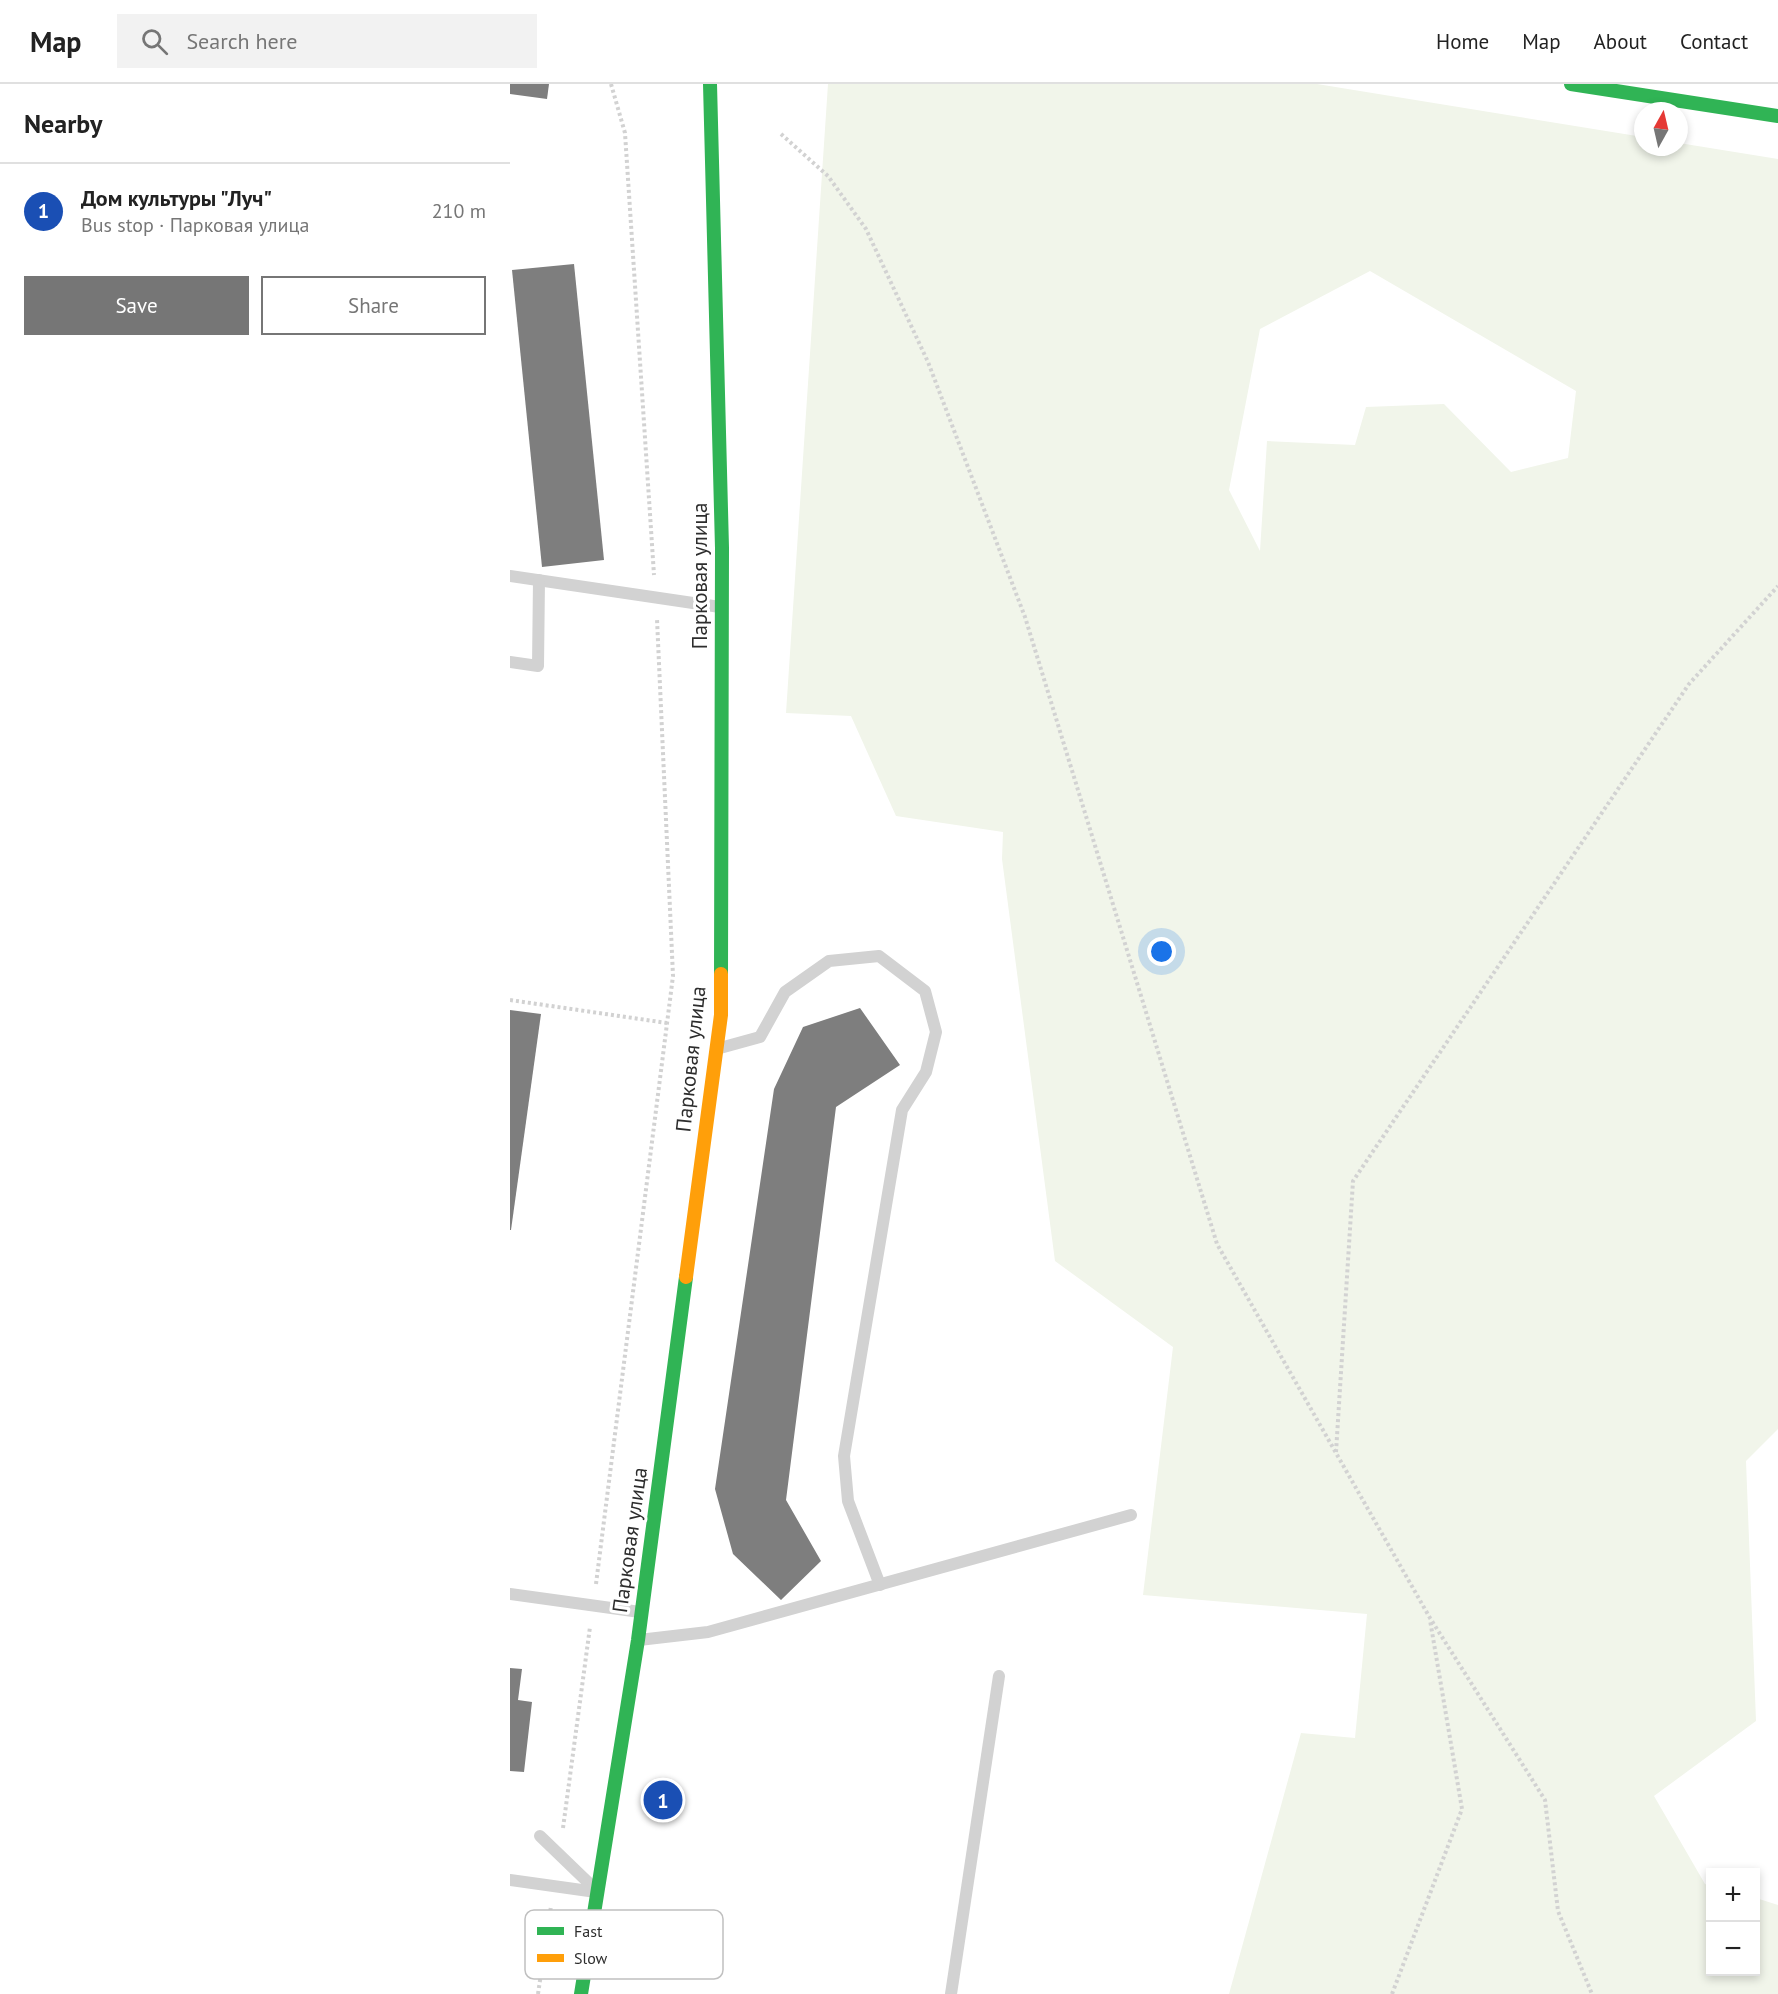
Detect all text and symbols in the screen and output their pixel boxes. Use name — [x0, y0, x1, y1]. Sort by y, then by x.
search box — [117, 14, 537, 68]
text: Map — [30, 23, 81, 60]
icon: search — [138, 25, 171, 58]
text: Search here — [186, 27, 297, 55]
text: Home — [1436, 28, 1489, 55]
text: Map — [1522, 28, 1561, 55]
text: About — [1594, 28, 1647, 55]
text: Contact — [1680, 28, 1748, 55]
north arrow — [1634, 102, 1688, 156]
text: Nearby — [24, 107, 102, 140]
text: Дом культуры "Луч" — [81, 184, 272, 212]
text: 1 — [38, 198, 49, 224]
text: 210 m — [432, 198, 486, 224]
text: Bus stop · Парковая улица — [81, 212, 309, 238]
button: Save — [24, 276, 249, 335]
button: Share — [261, 276, 486, 335]
street label: Парковая улица — [686, 503, 713, 649]
your location — [1147, 937, 1176, 966]
street label: Парковая улица — [669, 985, 712, 1133]
street label: Парковая улица — [606, 1465, 653, 1614]
pin: 1 — [644, 1778, 682, 1822]
map controls — [1706, 1868, 1760, 1976]
button: + — [1706, 1868, 1760, 1922]
legend — [525, 1910, 723, 1979]
text: Fast — [574, 1921, 603, 1941]
button: − — [1706, 1922, 1760, 1976]
text: Slow — [574, 1948, 608, 1968]

